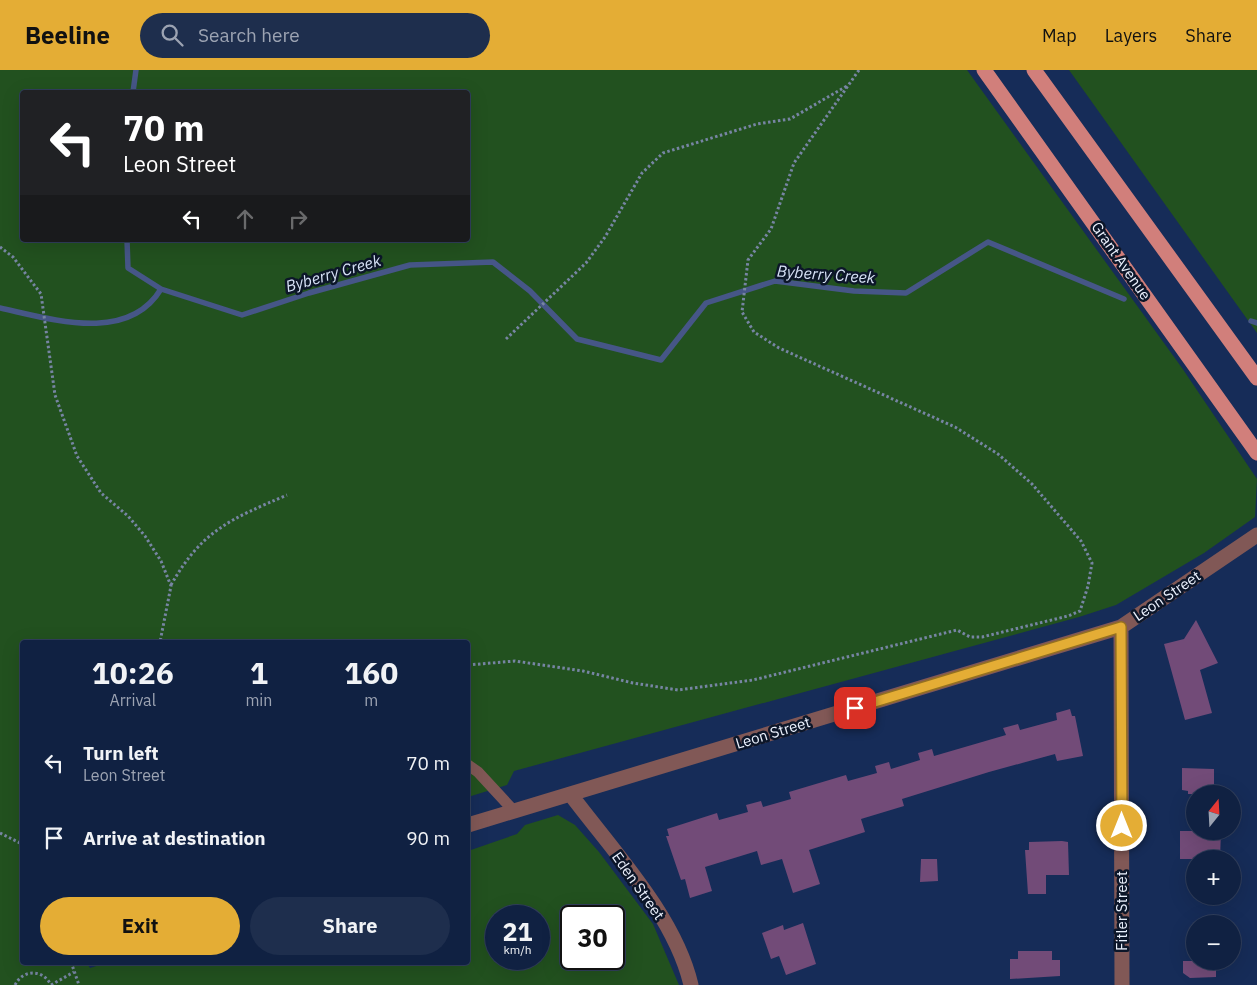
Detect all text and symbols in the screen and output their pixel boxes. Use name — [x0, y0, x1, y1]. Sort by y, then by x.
search box — [140, 13, 490, 58]
text: Beeline — [25, 19, 110, 51]
icon: search — [158, 21, 186, 49]
text: Search here — [198, 23, 300, 47]
text: Map — [1042, 24, 1077, 47]
text: Layers — [1105, 24, 1157, 47]
text: Share — [1185, 24, 1232, 47]
text: 70 m — [123, 105, 205, 151]
icon: left — [40, 110, 105, 175]
text: Leon Street — [123, 149, 236, 178]
icon: left — [178, 205, 206, 233]
icon: ahead — [231, 205, 259, 233]
icon: right — [284, 205, 312, 233]
street label: Grant Avenue — [1087, 218, 1155, 304]
water label: Byberry Creek — [283, 250, 384, 296]
water label: Byberry Creek — [776, 261, 876, 287]
street label: Leon Street — [1129, 566, 1204, 625]
text: 10:26 — [92, 653, 174, 692]
text: 1 — [250, 653, 268, 692]
text: 160 — [344, 653, 398, 692]
pin — [834, 687, 876, 729]
text: Arrival — [109, 690, 156, 710]
text: min — [245, 690, 272, 710]
text: m — [364, 690, 378, 710]
icon: arrive — [841, 694, 869, 722]
street label: Leon Street — [733, 712, 813, 753]
text: Turn left — [83, 741, 159, 765]
icon: left — [40, 749, 68, 777]
text: 70 m — [406, 751, 450, 775]
text: Leon Street — [83, 765, 165, 785]
north arrow — [1186, 785, 1241, 840]
map controls — [1186, 785, 1241, 970]
position arrow — [1095, 799, 1147, 851]
icon: arrive — [40, 824, 68, 852]
text: Arrive at destination — [83, 826, 266, 850]
text: 90 m — [406, 826, 450, 850]
street label: Eden Street — [608, 848, 669, 923]
button: + — [1186, 850, 1241, 905]
street label: Fitler Street — [1112, 871, 1131, 951]
button: Exit — [40, 897, 240, 955]
button: Share — [250, 897, 450, 955]
speed limit sign: 30 — [560, 905, 625, 970]
text: 21 — [502, 915, 533, 948]
button: − — [1186, 915, 1241, 970]
text: km/h — [503, 942, 532, 957]

